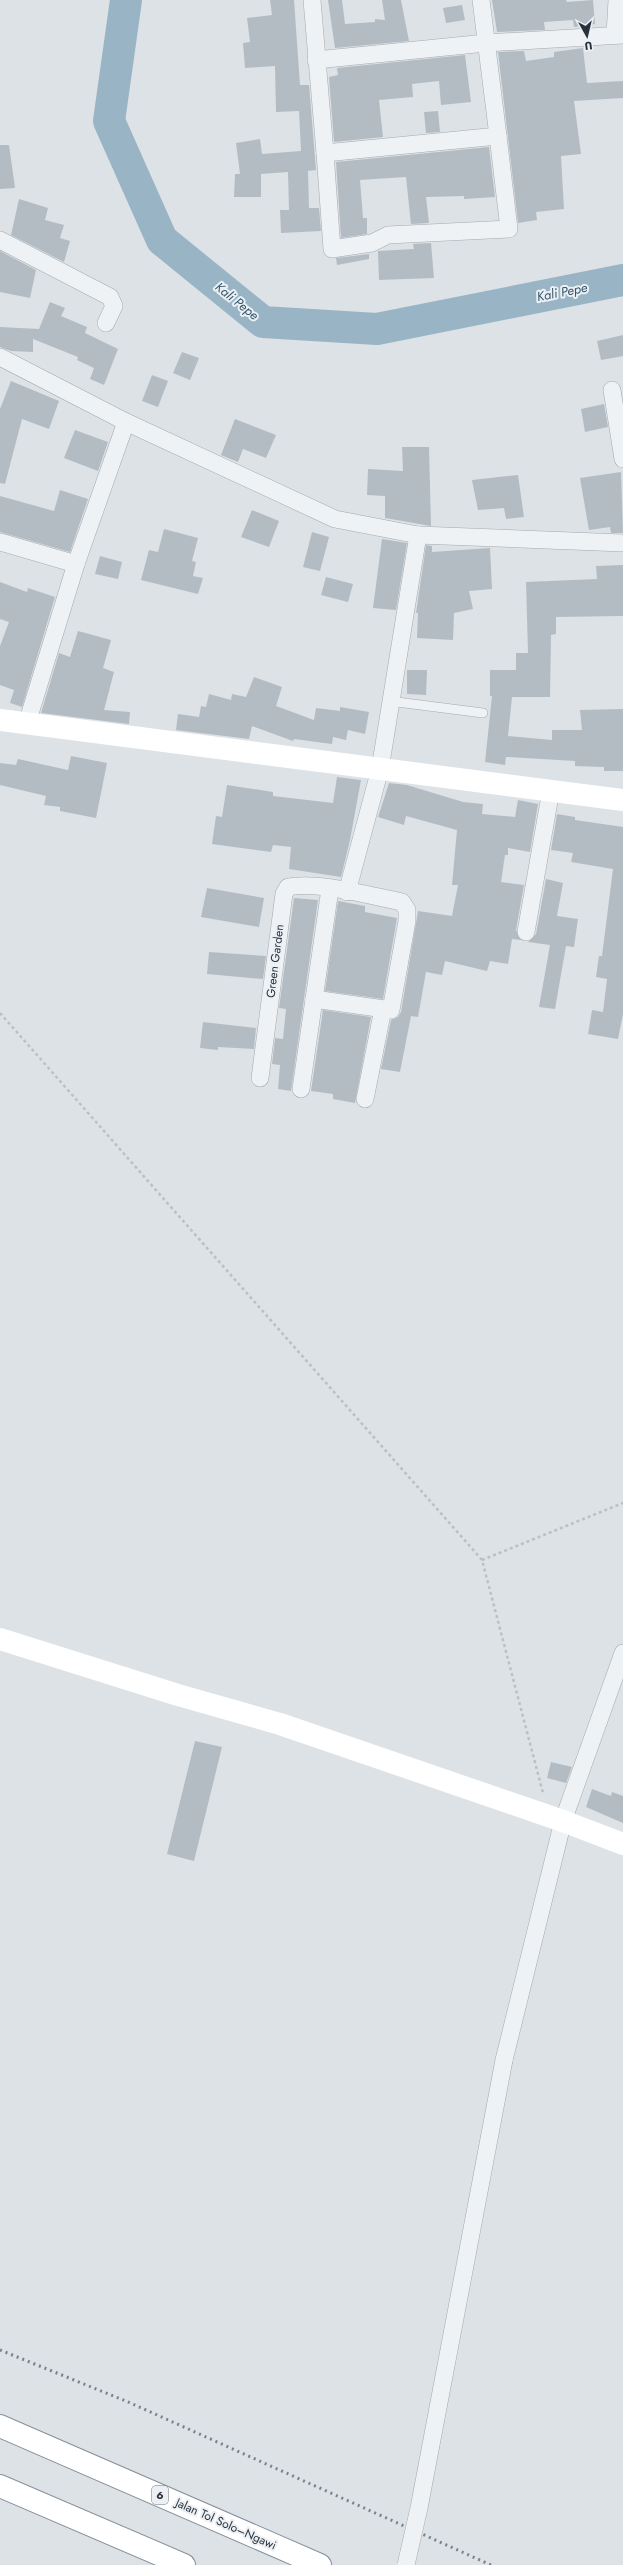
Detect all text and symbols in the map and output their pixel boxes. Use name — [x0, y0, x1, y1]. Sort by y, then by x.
north arrow — [567, 16, 607, 56]
text: U — [583, 37, 593, 54]
water label: Kali Pepe — [211, 278, 263, 325]
water label: Kali Pepe — [535, 278, 589, 306]
street label: Green Garden — [262, 923, 288, 999]
road number: 6 — [152, 2486, 168, 2504]
street label: Jalan Tol Solo–Ngawi — [171, 2493, 279, 2554]

